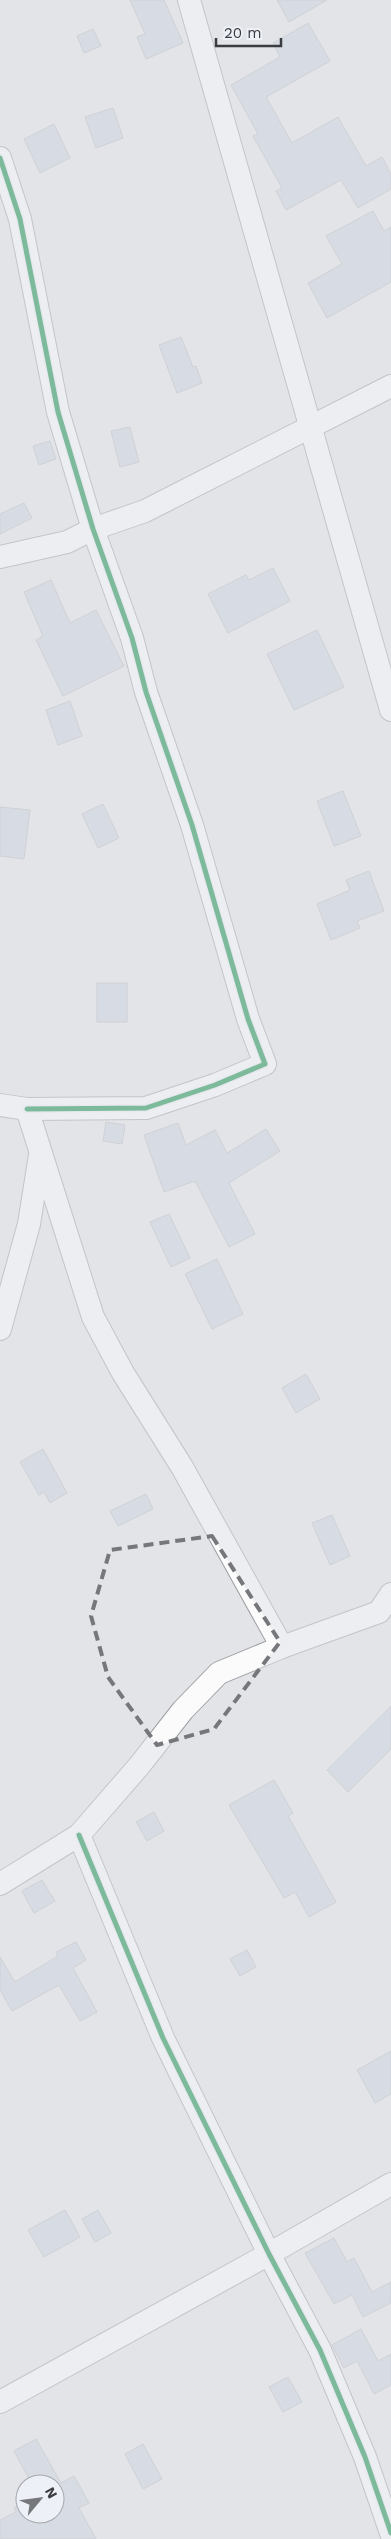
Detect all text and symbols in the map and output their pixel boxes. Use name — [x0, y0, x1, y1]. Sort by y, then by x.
scale bar — [216, 15, 281, 47]
text: 20 m — [224, 24, 262, 42]
north arrow — [15, 2474, 65, 2524]
text: N — [42, 2484, 61, 2501]

